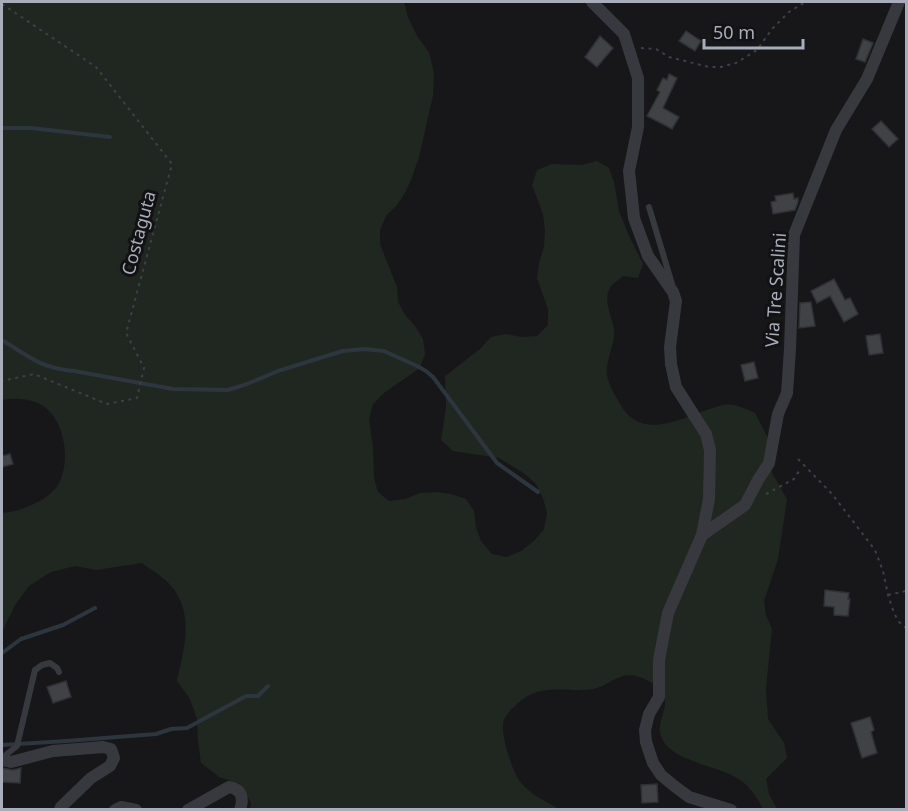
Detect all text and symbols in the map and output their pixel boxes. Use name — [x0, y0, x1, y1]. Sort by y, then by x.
scale bar — [704, 12, 803, 50]
text: 50 m — [713, 20, 755, 44]
street label: Costaguta — [115, 188, 161, 278]
street label: Via Tre Scalini — [759, 232, 791, 348]

